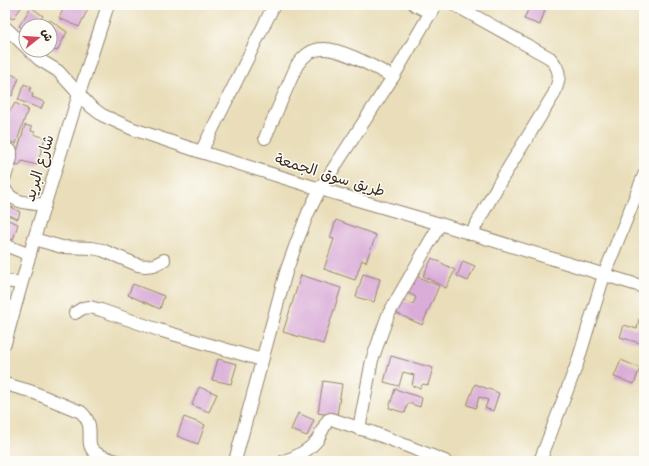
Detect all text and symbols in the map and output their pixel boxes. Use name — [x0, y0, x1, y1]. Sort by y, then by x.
north arrow — [18, 18, 58, 58]
text: ش — [39, 28, 55, 43]
street label: شارع البريد — [20, 132, 59, 204]
street label: طريق سوق الجمعة — [273, 150, 387, 200]

